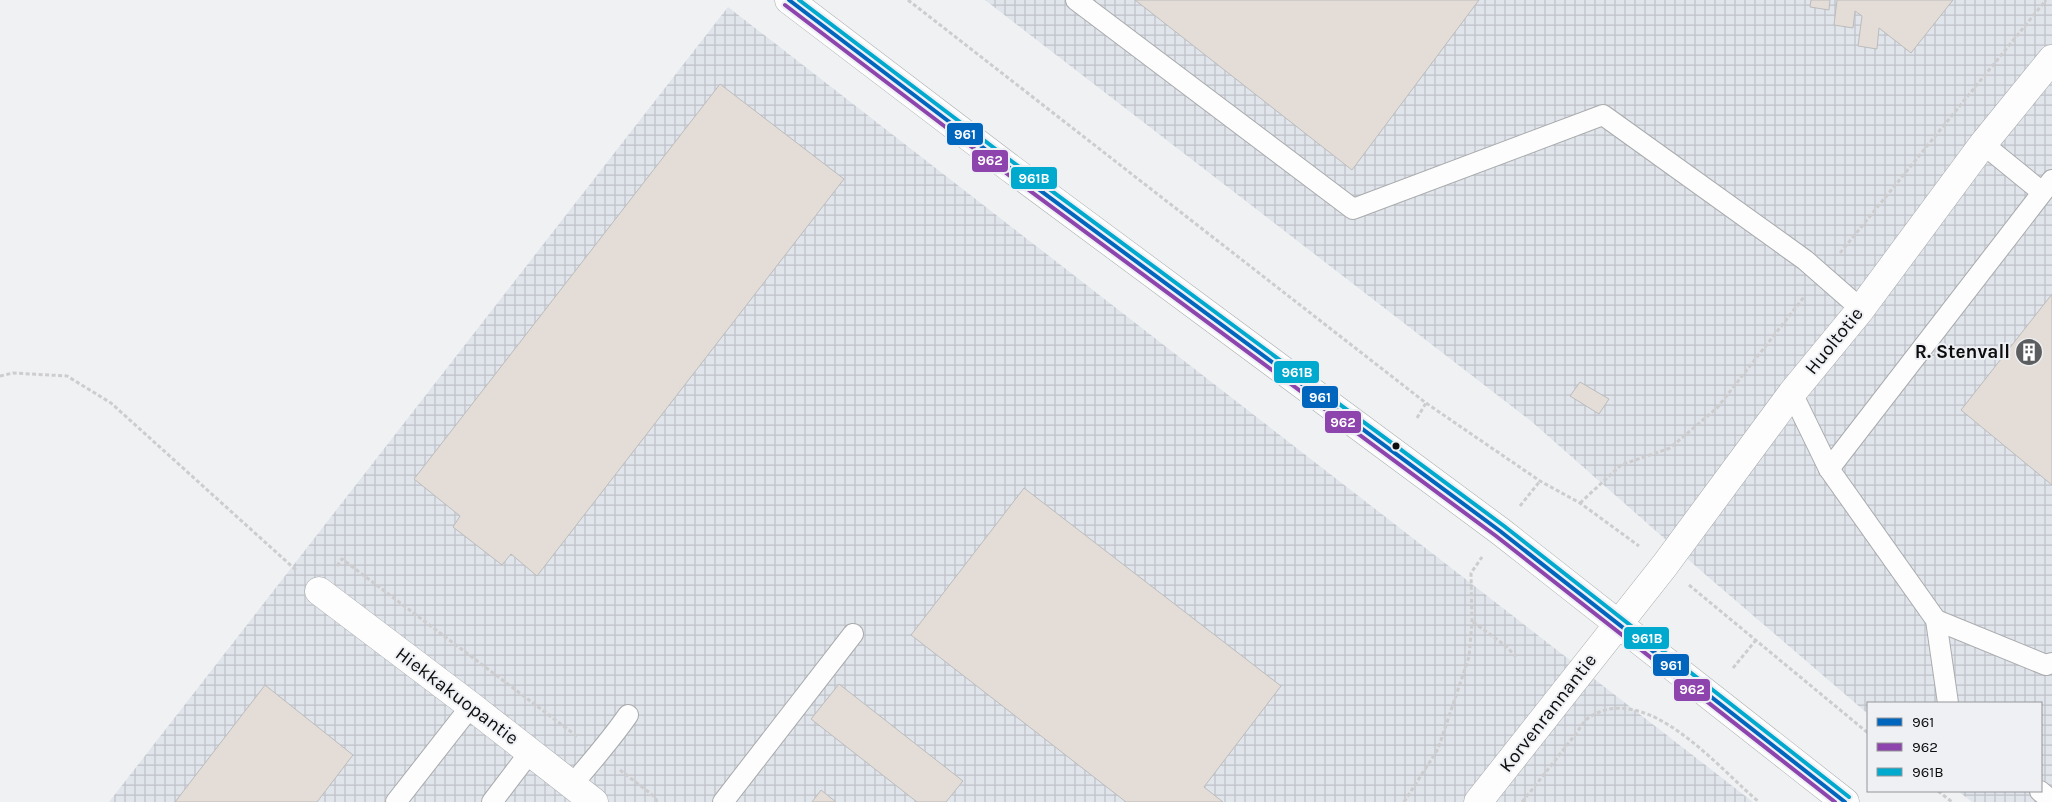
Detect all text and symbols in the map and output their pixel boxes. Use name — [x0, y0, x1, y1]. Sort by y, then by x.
line badge: 961 — [946, 122, 984, 146]
text: 961 — [954, 126, 976, 143]
line badge: 962 — [971, 149, 1009, 173]
text: 962 — [977, 152, 1003, 169]
line badge: 961B — [1010, 166, 1058, 190]
text: 961B — [1018, 170, 1050, 187]
street label: Huoltotie — [1800, 303, 1868, 379]
building icon: R. Stenvall — [2014, 337, 2044, 367]
place label: R. Stenvall — [1915, 341, 2010, 363]
line badge: 961B — [1273, 360, 1320, 384]
text: 961B — [1281, 364, 1313, 381]
line badge: 961 — [1301, 385, 1339, 409]
text: 961 — [1309, 389, 1331, 406]
line badge: 962 — [1324, 410, 1362, 434]
text: 962 — [1330, 414, 1356, 431]
unlabelled marker — [1391, 441, 1401, 451]
line badge: 961B — [1623, 626, 1670, 650]
text: 961B — [1631, 630, 1663, 647]
street label: Hiekkakuopantie — [391, 643, 523, 749]
street label: Korvenrannantie — [1495, 649, 1601, 777]
line badge: 961 — [1652, 653, 1690, 677]
text: 961 — [1660, 657, 1682, 674]
line badge: 962 — [1673, 678, 1711, 702]
text: 962 — [1679, 681, 1705, 698]
legend — [1867, 702, 2042, 792]
text: 961 — [1912, 713, 1934, 731]
text: 962 — [1912, 738, 1938, 756]
text: 961B — [1912, 763, 1944, 781]

